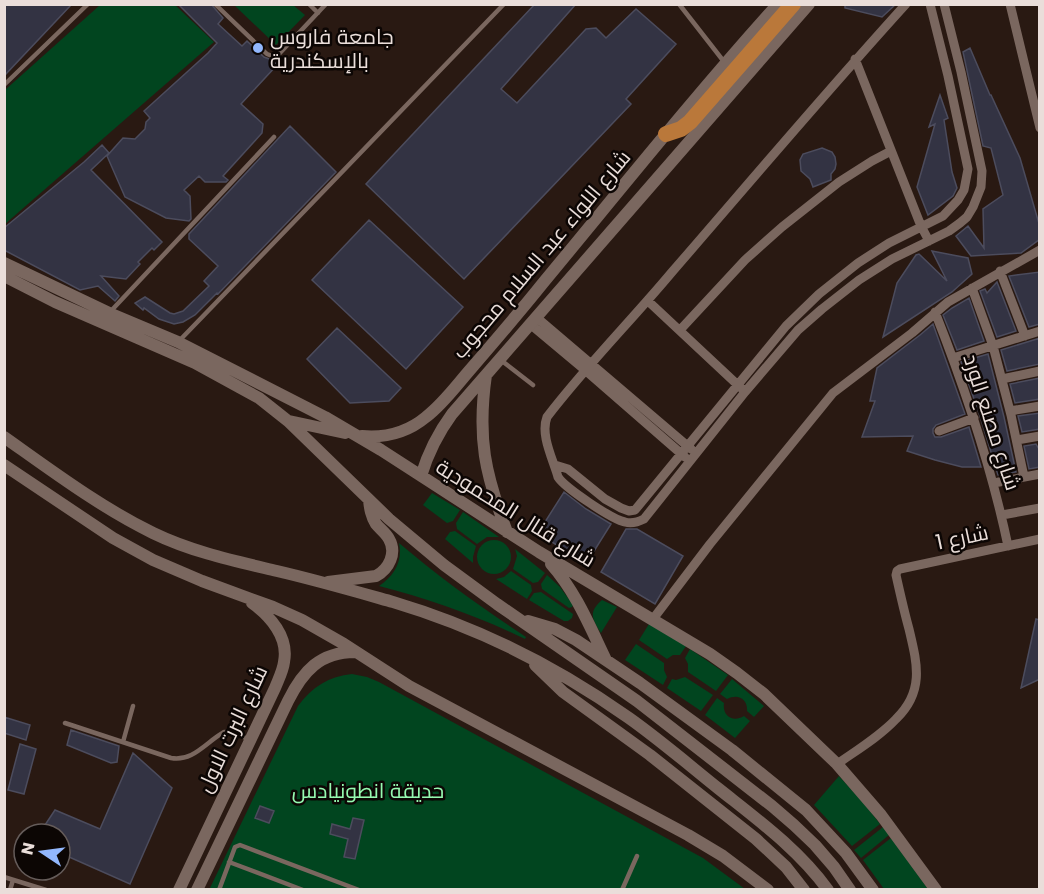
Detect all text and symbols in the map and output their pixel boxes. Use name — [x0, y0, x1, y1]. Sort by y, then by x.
place label: جامعة فاروس بالإسكندرية — [270, 22, 394, 75]
marker: جامعة فاروس بالإسكندرية — [251, 41, 265, 55]
street label: شارع اللواء عبد السلام محجوب — [445, 143, 637, 365]
street label: شارع مصنع الورد — [956, 350, 1028, 494]
street label: شارع قنال المحمودية — [431, 452, 601, 574]
street label: شارع 1 — [933, 517, 991, 557]
street label: شارع البرت الاول — [190, 661, 274, 797]
park label: حديقة انطونيادس — [292, 776, 444, 805]
north arrow — [12, 822, 72, 882]
text: N — [15, 840, 40, 857]

